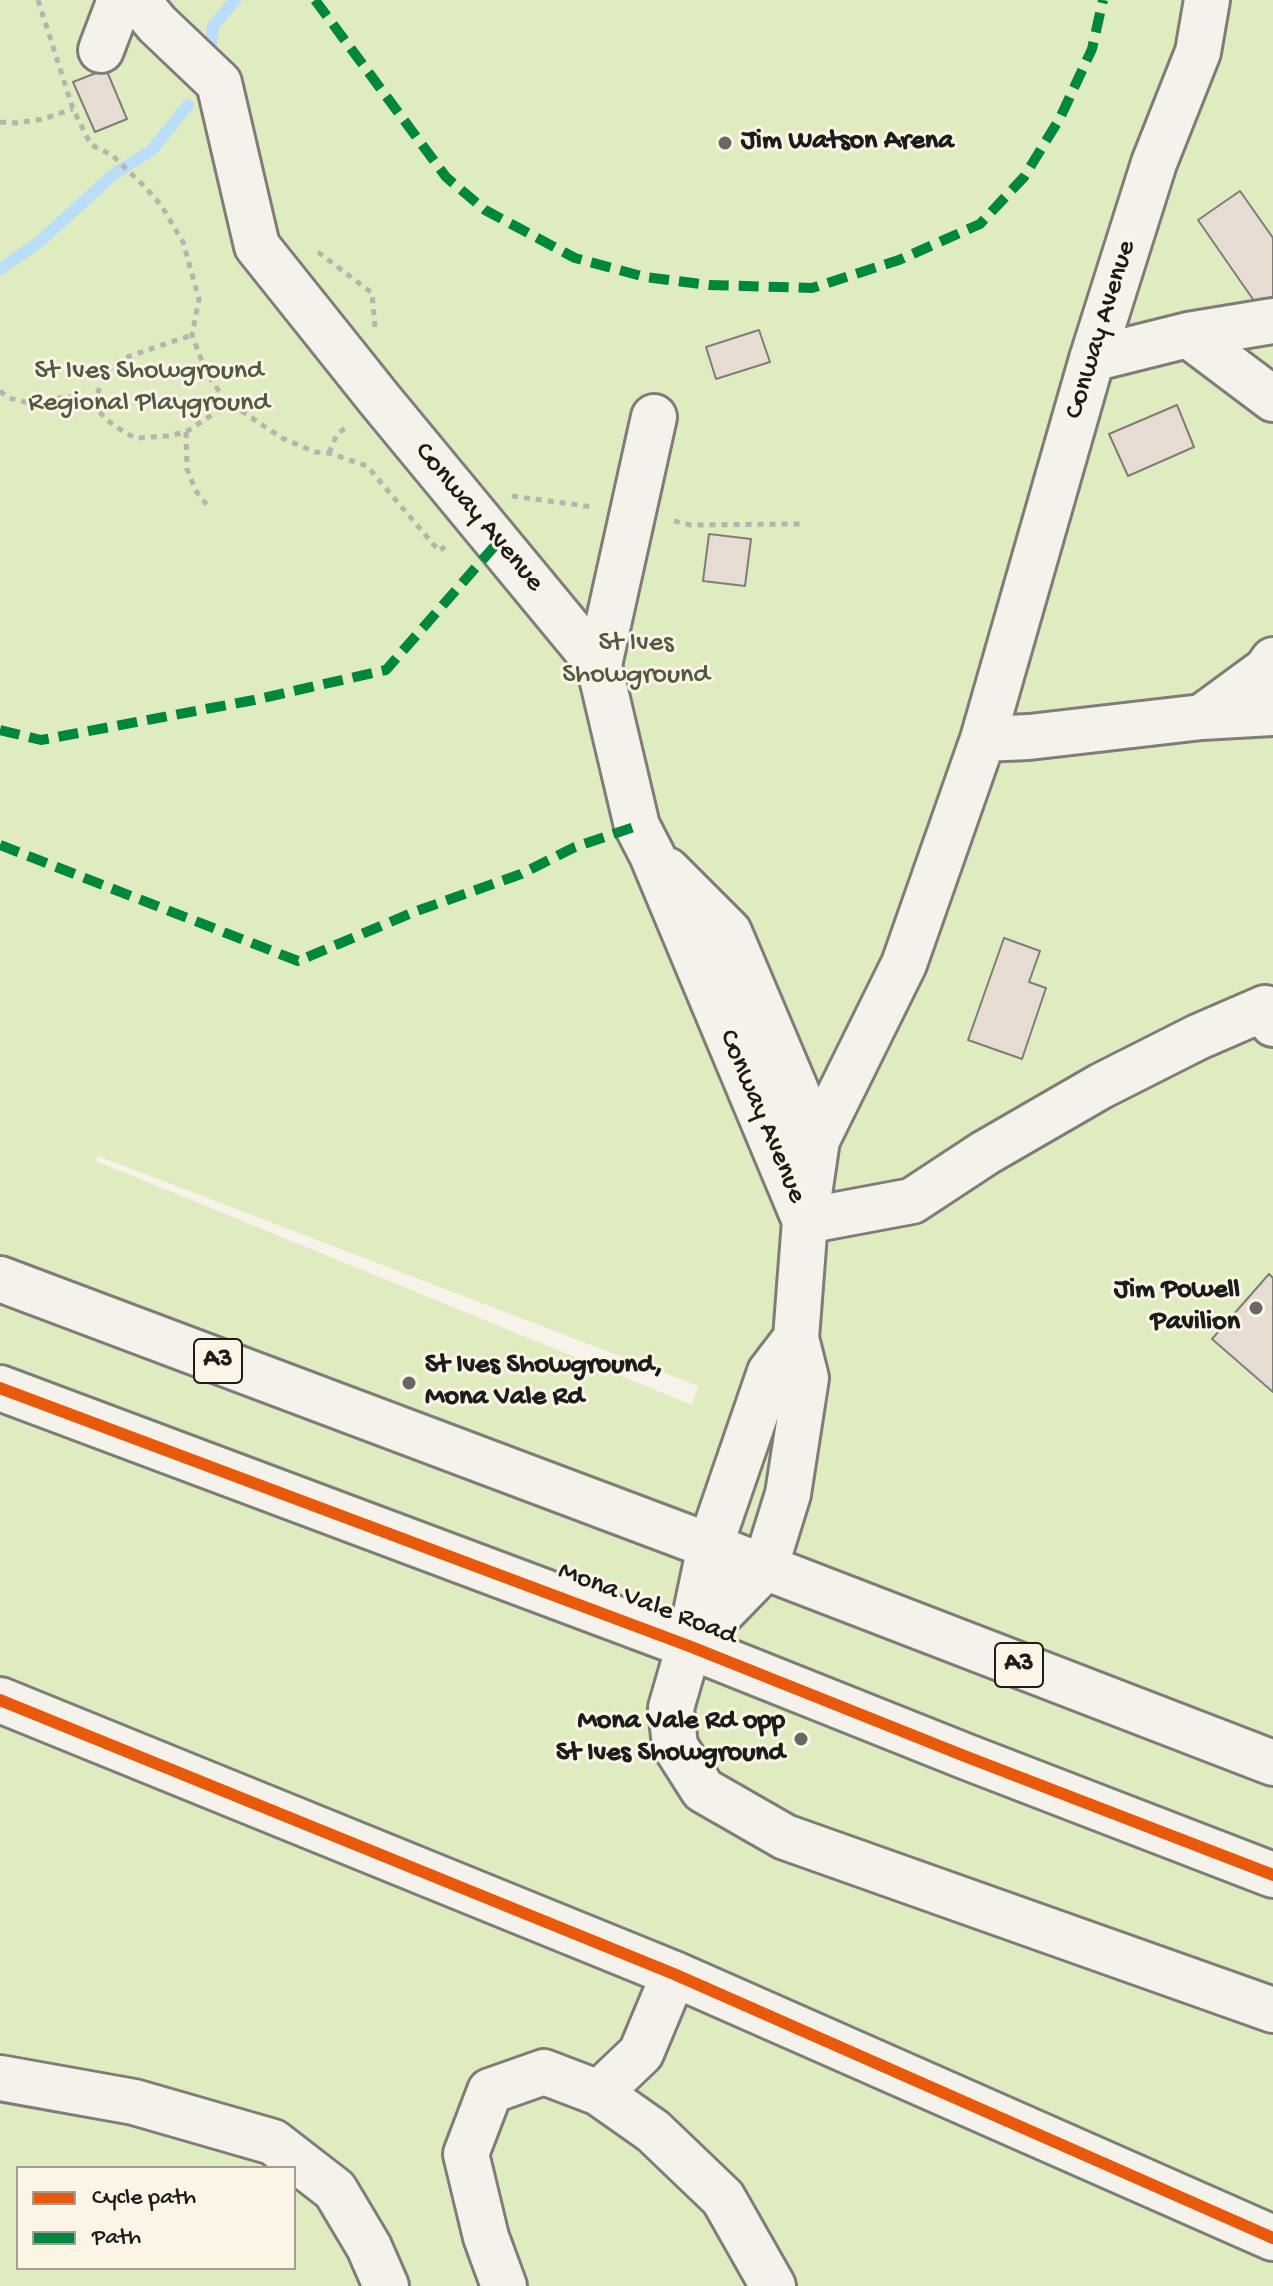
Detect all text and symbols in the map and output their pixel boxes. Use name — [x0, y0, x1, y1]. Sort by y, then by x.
place label: Jim Watson Arena — [741, 126, 954, 160]
marker: Jim Watson Arena — [716, 134, 734, 152]
street label: Conway Avenue — [1059, 237, 1145, 423]
park label: St Ives Showground Regional Playground — [28, 356, 270, 422]
street label: Conway Avenue — [406, 436, 550, 600]
park label: St Ives Showground — [562, 628, 710, 694]
street label: Conway Avenue — [709, 1025, 813, 1209]
place label: Jim Powell Pavilion — [1114, 1275, 1240, 1341]
marker: Jim Powell Pavilion — [1247, 1299, 1265, 1317]
road number: A3 — [194, 1339, 242, 1383]
place label: St Ives Showground, Mona Vale Rd — [425, 1350, 663, 1416]
marker: St Ives Showground, Mona Vale Rd — [400, 1374, 418, 1392]
street label: Mona Vale Road — [553, 1555, 741, 1655]
road number: A3 — [995, 1643, 1043, 1687]
place label: Mona Vale Rd opp St Ives Showground — [556, 1706, 785, 1772]
marker: Mona Vale Rd opp St Ives Showground — [792, 1730, 810, 1748]
legend — [16, 2166, 296, 2270]
text: Cycle path — [92, 2184, 196, 2213]
text: Path — [92, 2224, 141, 2253]

